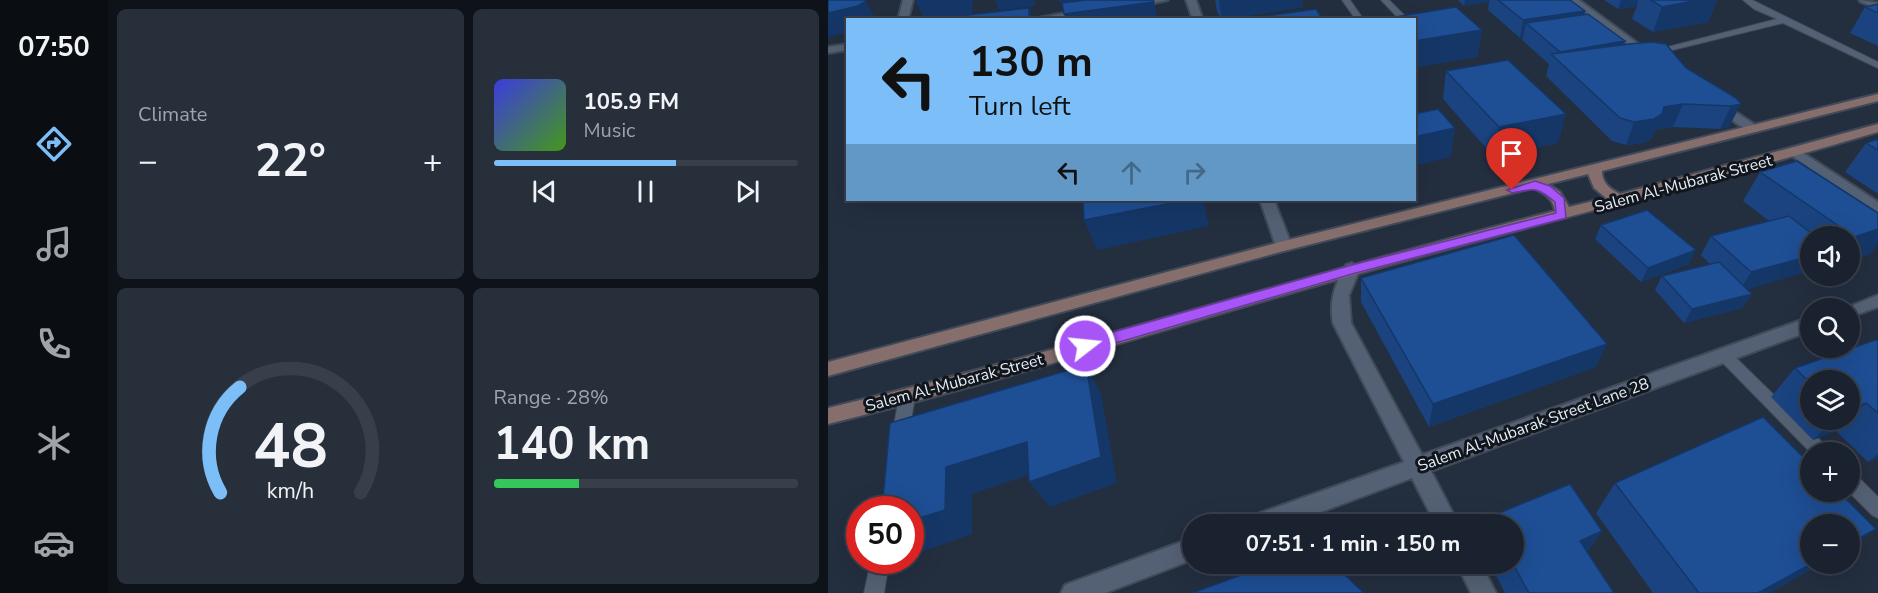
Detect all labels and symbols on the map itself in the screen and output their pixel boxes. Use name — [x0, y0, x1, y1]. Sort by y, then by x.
pin — [1486, 128, 1537, 190]
street label: Salem Al-Mubarak Street — [1592, 150, 1775, 218]
position arrow — [1053, 314, 1117, 378]
street label: Salem Al-Mubarak Street — [863, 349, 1046, 417]
street label: Salem Al-Mubarak Street Lane 28 — [1415, 373, 1652, 477]
speed limit sign: 50 — [846, 496, 924, 574]

